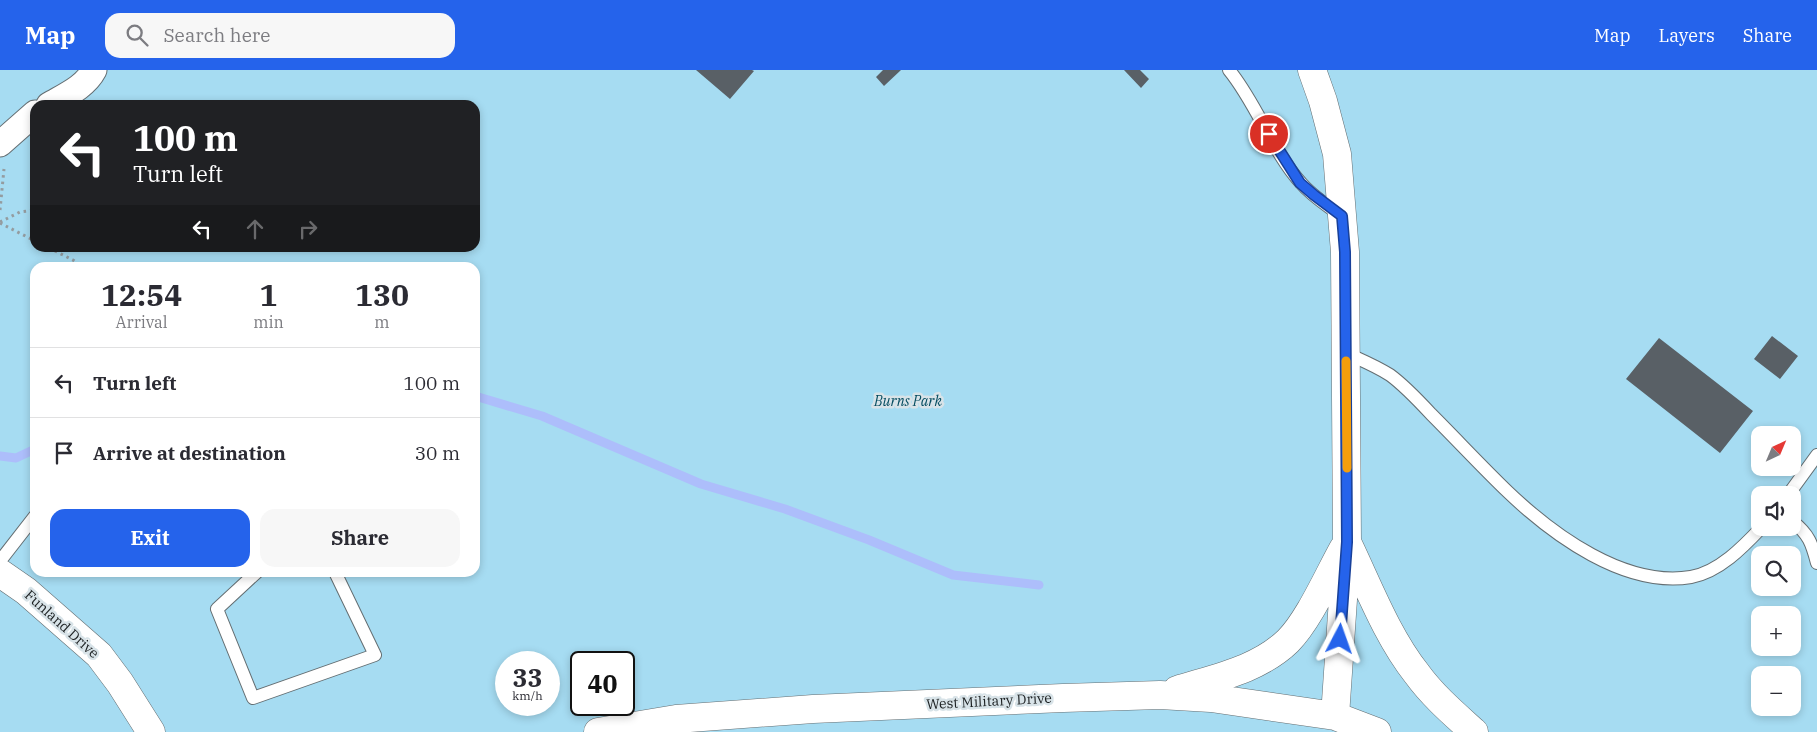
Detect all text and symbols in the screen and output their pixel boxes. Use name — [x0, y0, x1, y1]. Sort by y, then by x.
search box — [105, 13, 455, 58]
text: Map — [25, 19, 75, 51]
icon: search — [123, 21, 151, 49]
text: Search here — [163, 23, 270, 47]
text: Map — [1594, 24, 1631, 47]
text: Layers — [1659, 24, 1715, 47]
text: Share — [1743, 24, 1792, 47]
pin — [1248, 113, 1290, 155]
text: 100 m — [133, 115, 238, 161]
icon: left — [50, 120, 115, 185]
icon: arrive — [1255, 120, 1283, 148]
text: Turn left — [133, 159, 223, 188]
icon: left — [188, 215, 216, 243]
icon: ahead — [241, 215, 269, 243]
icon: right — [294, 215, 322, 243]
text: 12:54 — [101, 275, 182, 314]
text: 1 — [260, 275, 278, 314]
text: 130 — [355, 275, 409, 314]
text: Arrival — [116, 312, 168, 332]
text: min — [253, 312, 284, 332]
text: m — [374, 312, 390, 332]
icon: left — [50, 369, 78, 397]
text: Turn left — [93, 371, 176, 395]
text: 100 m — [403, 371, 460, 395]
park label: Burns Park — [873, 392, 942, 410]
north arrow — [1751, 426, 1801, 476]
map controls — [1751, 426, 1801, 716]
icon: arrive — [50, 439, 78, 467]
text: Arrive at destination — [93, 441, 286, 465]
text: 30 m — [415, 441, 460, 465]
button: sound — [1751, 486, 1801, 536]
button: Exit — [50, 509, 250, 567]
button: Share — [260, 509, 460, 567]
button: search — [1751, 546, 1801, 596]
street label: Funland Drive — [21, 586, 103, 662]
button: + — [1751, 606, 1801, 656]
position arrow — [1313, 612, 1365, 664]
speed limit sign: 40 — [570, 651, 635, 716]
text: 33 — [512, 661, 543, 694]
button: − — [1751, 666, 1801, 716]
text: km/h — [512, 688, 543, 703]
street label: West Military Drive — [926, 689, 1052, 713]

